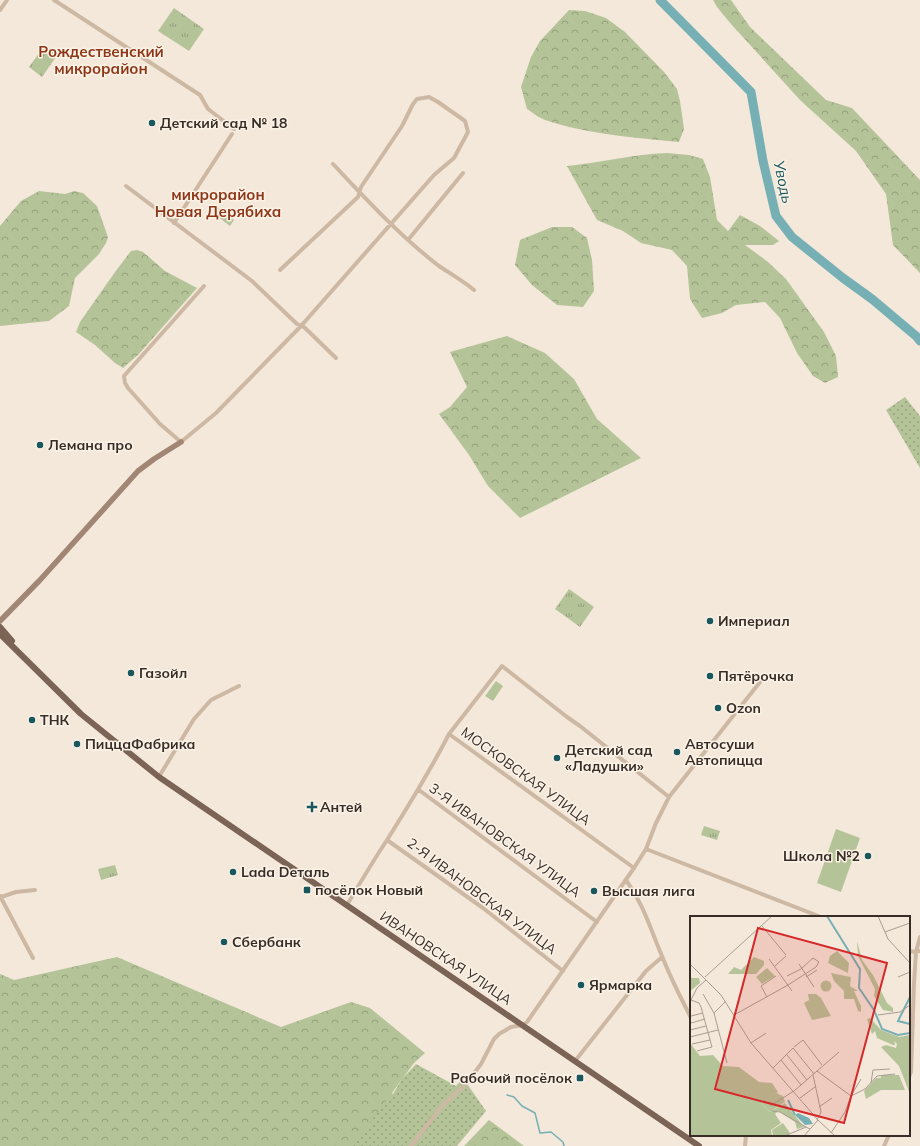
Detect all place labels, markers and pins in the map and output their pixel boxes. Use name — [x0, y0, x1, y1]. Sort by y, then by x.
place label: Детский сад № 18 — [160, 114, 287, 132]
marker: Детский сад № 18 — [147, 118, 157, 128]
place label: Лемана про — [48, 436, 133, 454]
marker: Лемана про — [35, 440, 45, 450]
place label: Империал — [718, 612, 790, 630]
marker: Империал — [705, 616, 715, 626]
place label: Газойл — [139, 664, 187, 682]
place label: Пятёрочка — [718, 667, 794, 685]
marker: Газойл — [126, 668, 136, 678]
marker: Пятёрочка — [705, 671, 715, 681]
place label: Ozon — [726, 699, 761, 717]
marker: Ozon — [713, 703, 723, 713]
place label: ТНК — [40, 711, 70, 729]
marker: ТНК — [27, 715, 37, 725]
place label: ПиццаФабрика — [85, 735, 196, 753]
place label: Автосуши Автопицца — [685, 735, 763, 769]
marker: ПиццаФабрика — [72, 739, 82, 749]
place label: Детский сад «Ладушки» — [565, 741, 652, 775]
marker: Автосуши Автопицца — [672, 747, 682, 757]
marker: Детский сад «Ладушки» — [552, 753, 562, 763]
place label: Антей — [320, 798, 362, 816]
marker: Антей — [307, 802, 317, 812]
place label: Школа №2 — [783, 847, 860, 865]
marker: Школа №2 — [863, 851, 873, 861]
place label: Lada Dеталь — [241, 863, 329, 881]
marker: Lada Dеталь — [228, 867, 238, 877]
place label: посёлок Новый — [315, 881, 423, 899]
place label: Высшая лига — [602, 882, 695, 900]
marker: посёлок Новый — [302, 885, 312, 895]
marker: Высшая лига — [589, 886, 599, 896]
place label: Сбербанк — [232, 933, 302, 951]
marker: Сбербанк — [219, 937, 229, 947]
place label: Ярмарка — [589, 976, 652, 994]
marker: Ярмарка — [576, 980, 586, 990]
place label: Рабочий посёлок — [451, 1069, 573, 1087]
marker: Рабочий посёлок — [575, 1073, 585, 1083]

